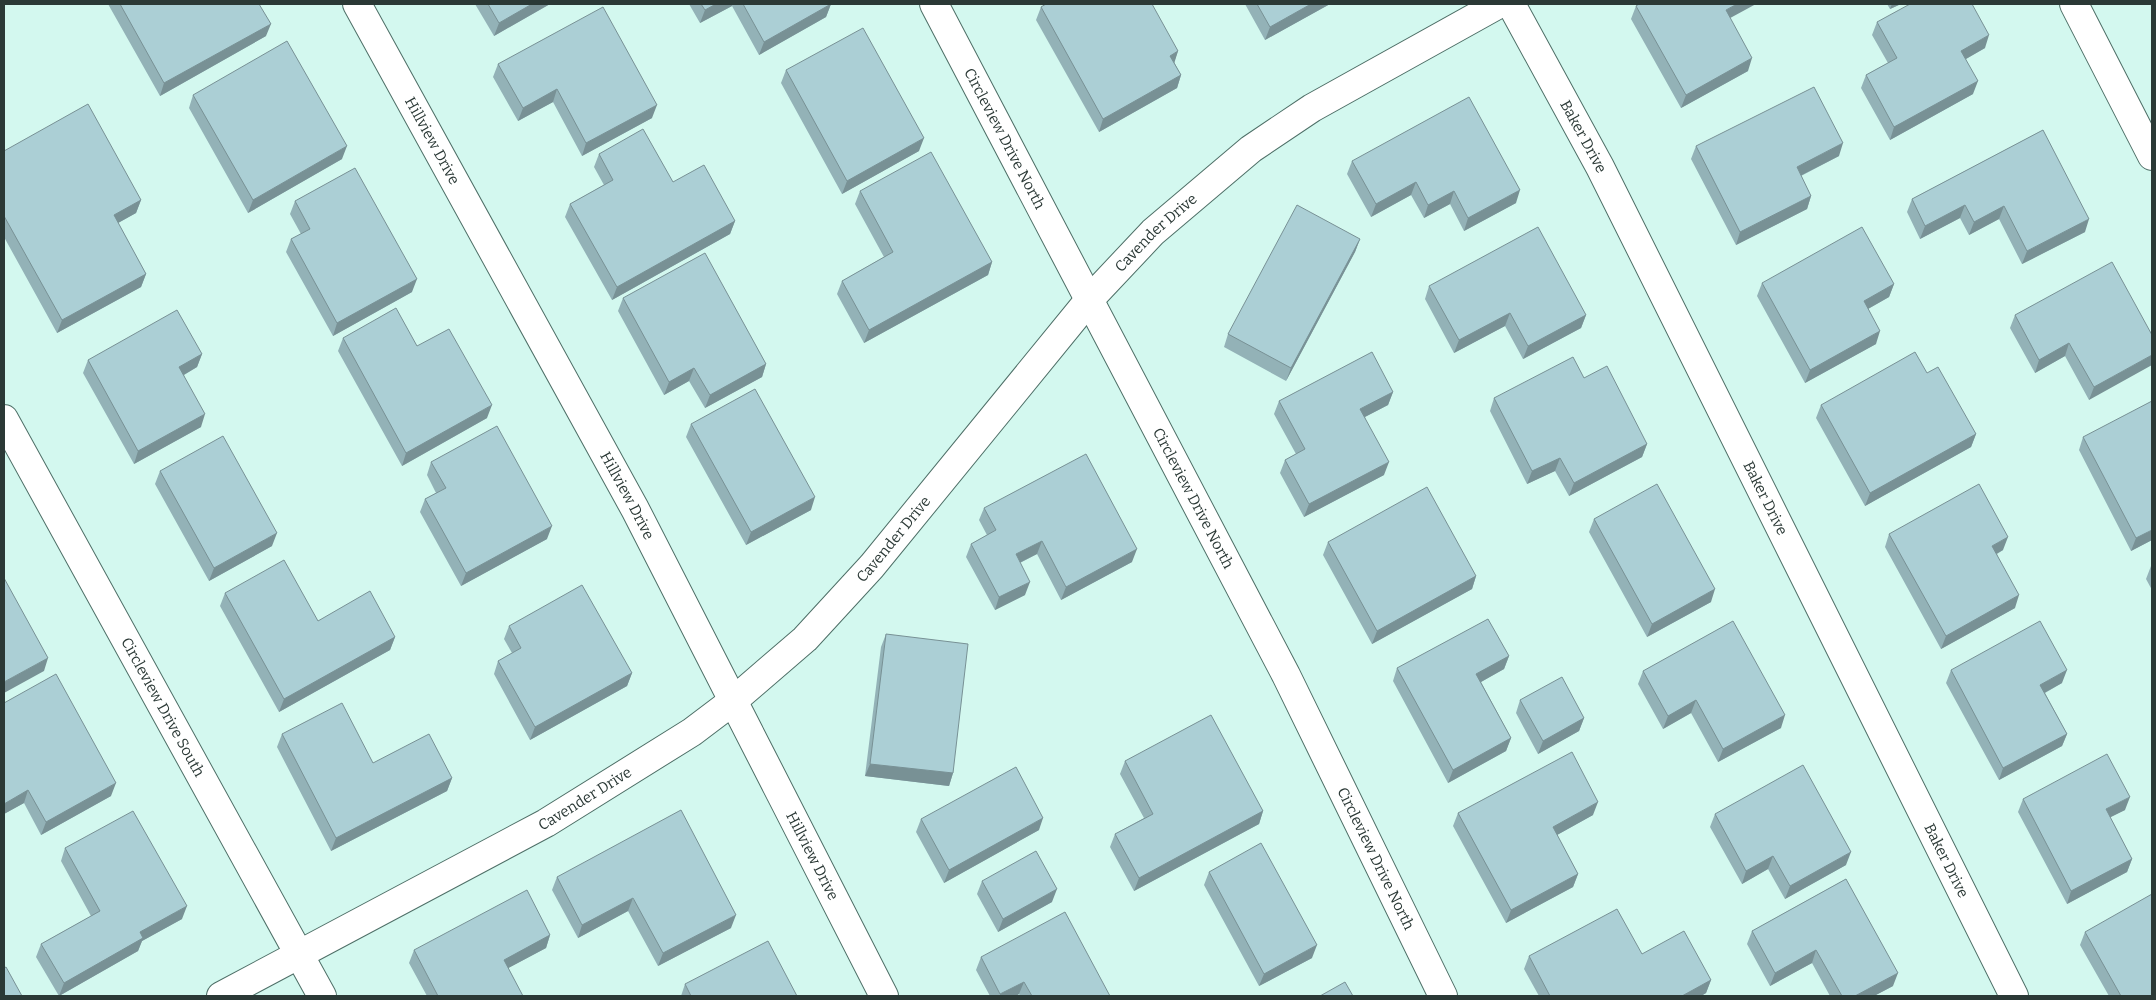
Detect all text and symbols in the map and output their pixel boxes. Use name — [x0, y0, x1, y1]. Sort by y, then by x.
street label: Circleview Drive North — [960, 65, 1049, 213]
street label: Hillview Drive — [401, 94, 464, 188]
street label: Baker Drive — [1556, 97, 1611, 176]
street label: Cavender Drive — [1111, 190, 1201, 276]
street label: Circleview Drive North — [1149, 425, 1238, 572]
street label: Hillview Drive — [596, 449, 658, 543]
street label: Baker Drive — [1739, 458, 1791, 538]
street label: Cavender Drive — [853, 493, 934, 586]
street label: Circleview Drive South — [117, 634, 209, 781]
street label: Cavender Drive — [535, 763, 635, 834]
street label: Circleview Drive North — [1333, 784, 1419, 933]
street label: Hillview Drive — [782, 809, 842, 903]
street label: Baker Drive — [1920, 821, 1972, 901]

